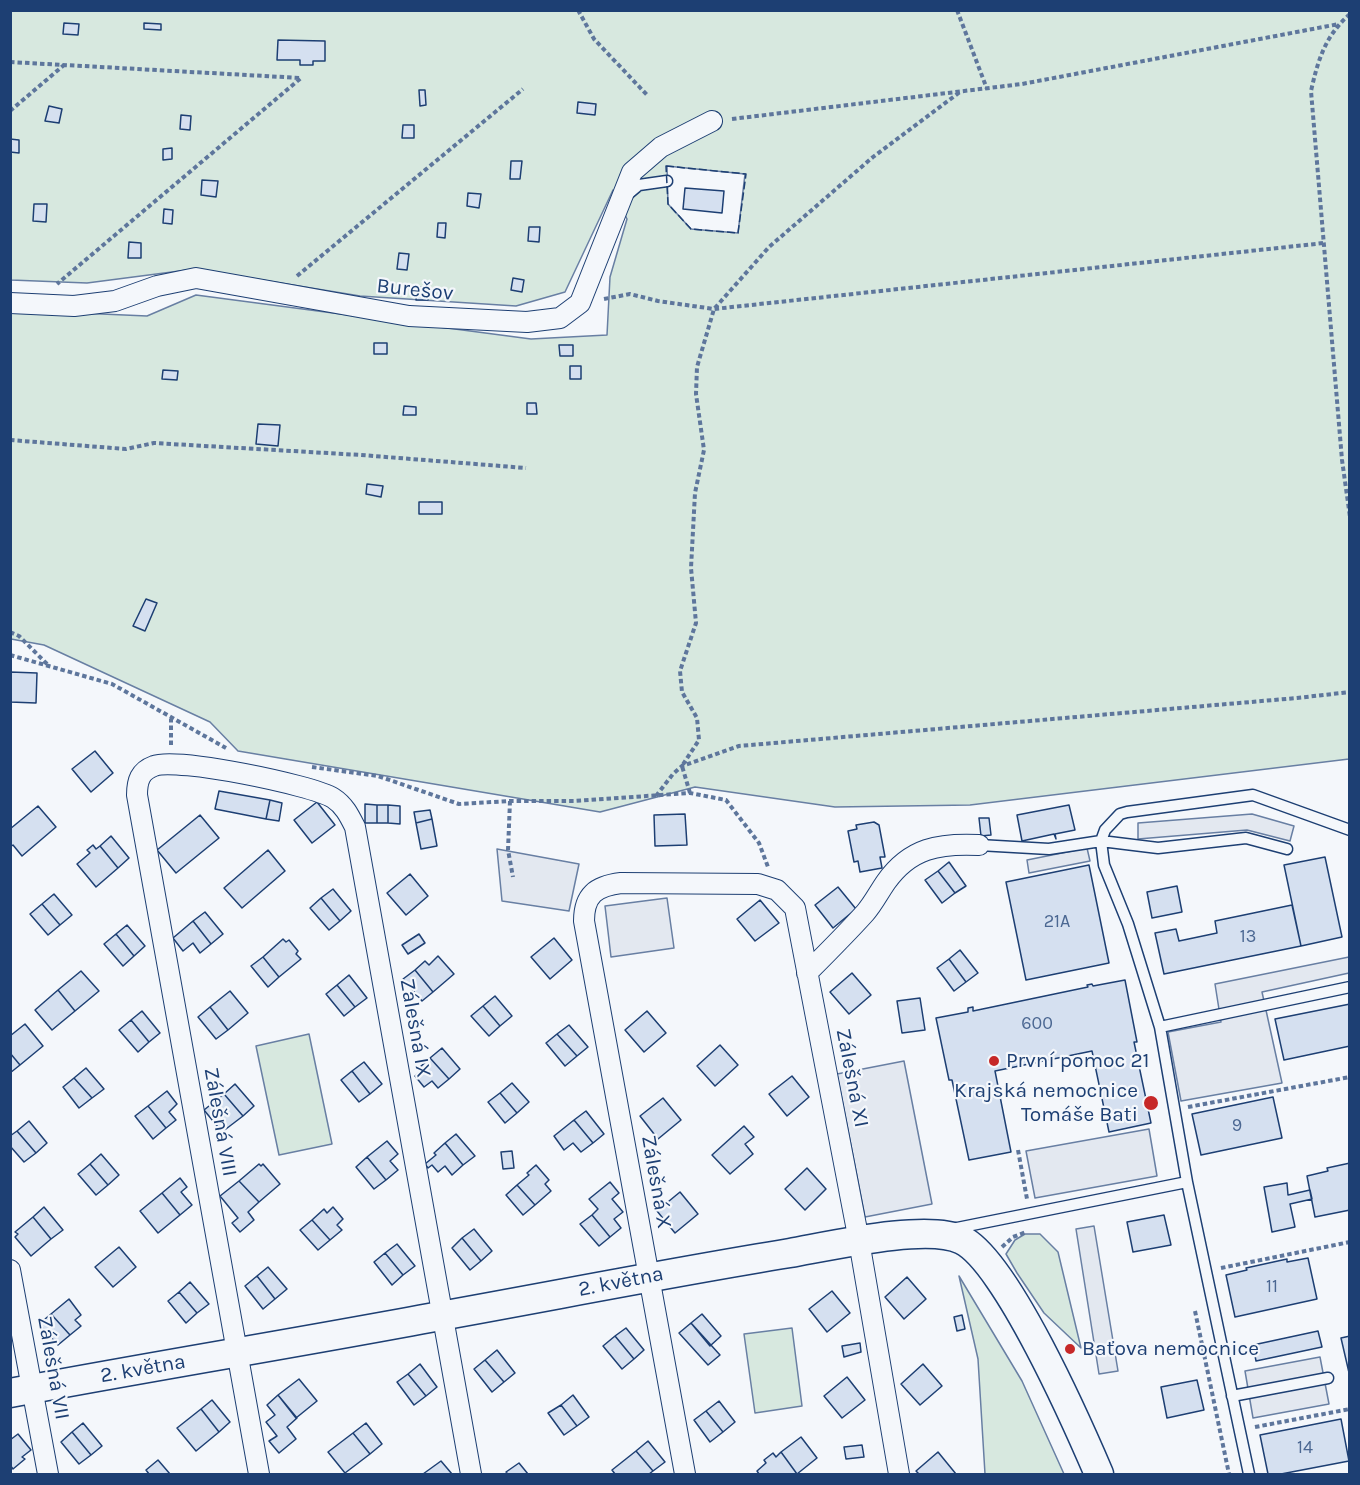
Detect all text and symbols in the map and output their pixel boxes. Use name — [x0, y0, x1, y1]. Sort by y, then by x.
street label: Burešov — [375, 273, 455, 307]
house number: 21A — [1044, 911, 1070, 933]
house number: 13 — [1240, 926, 1256, 948]
street label: Zálešná IX — [394, 976, 436, 1080]
house number: 600 — [1021, 1013, 1053, 1035]
street label: Zálešná XI — [830, 1026, 874, 1130]
place label: První pomoc 21 — [1006, 1048, 1149, 1074]
marker: První pomoc 21 — [987, 1054, 1001, 1068]
street label: Zálešná VIII — [198, 1065, 242, 1179]
place label: Krajská nemocnice Tomáše Bati — [954, 1078, 1138, 1128]
marker: Krajská nemocnice Tomáše Bati — [1142, 1094, 1160, 1112]
house number: 9 — [1232, 1115, 1242, 1137]
street label: Zálešná X — [635, 1133, 677, 1231]
street label: 2. května — [576, 1261, 666, 1303]
house number: 11 — [1266, 1276, 1278, 1298]
street label: Zálešná VII — [32, 1314, 74, 1422]
place label: Baťova nemocnice — [1082, 1336, 1259, 1362]
marker: Baťova nemocnice — [1063, 1342, 1077, 1356]
street label: 2. května — [98, 1349, 188, 1389]
house number: 14 — [1297, 1437, 1313, 1459]

